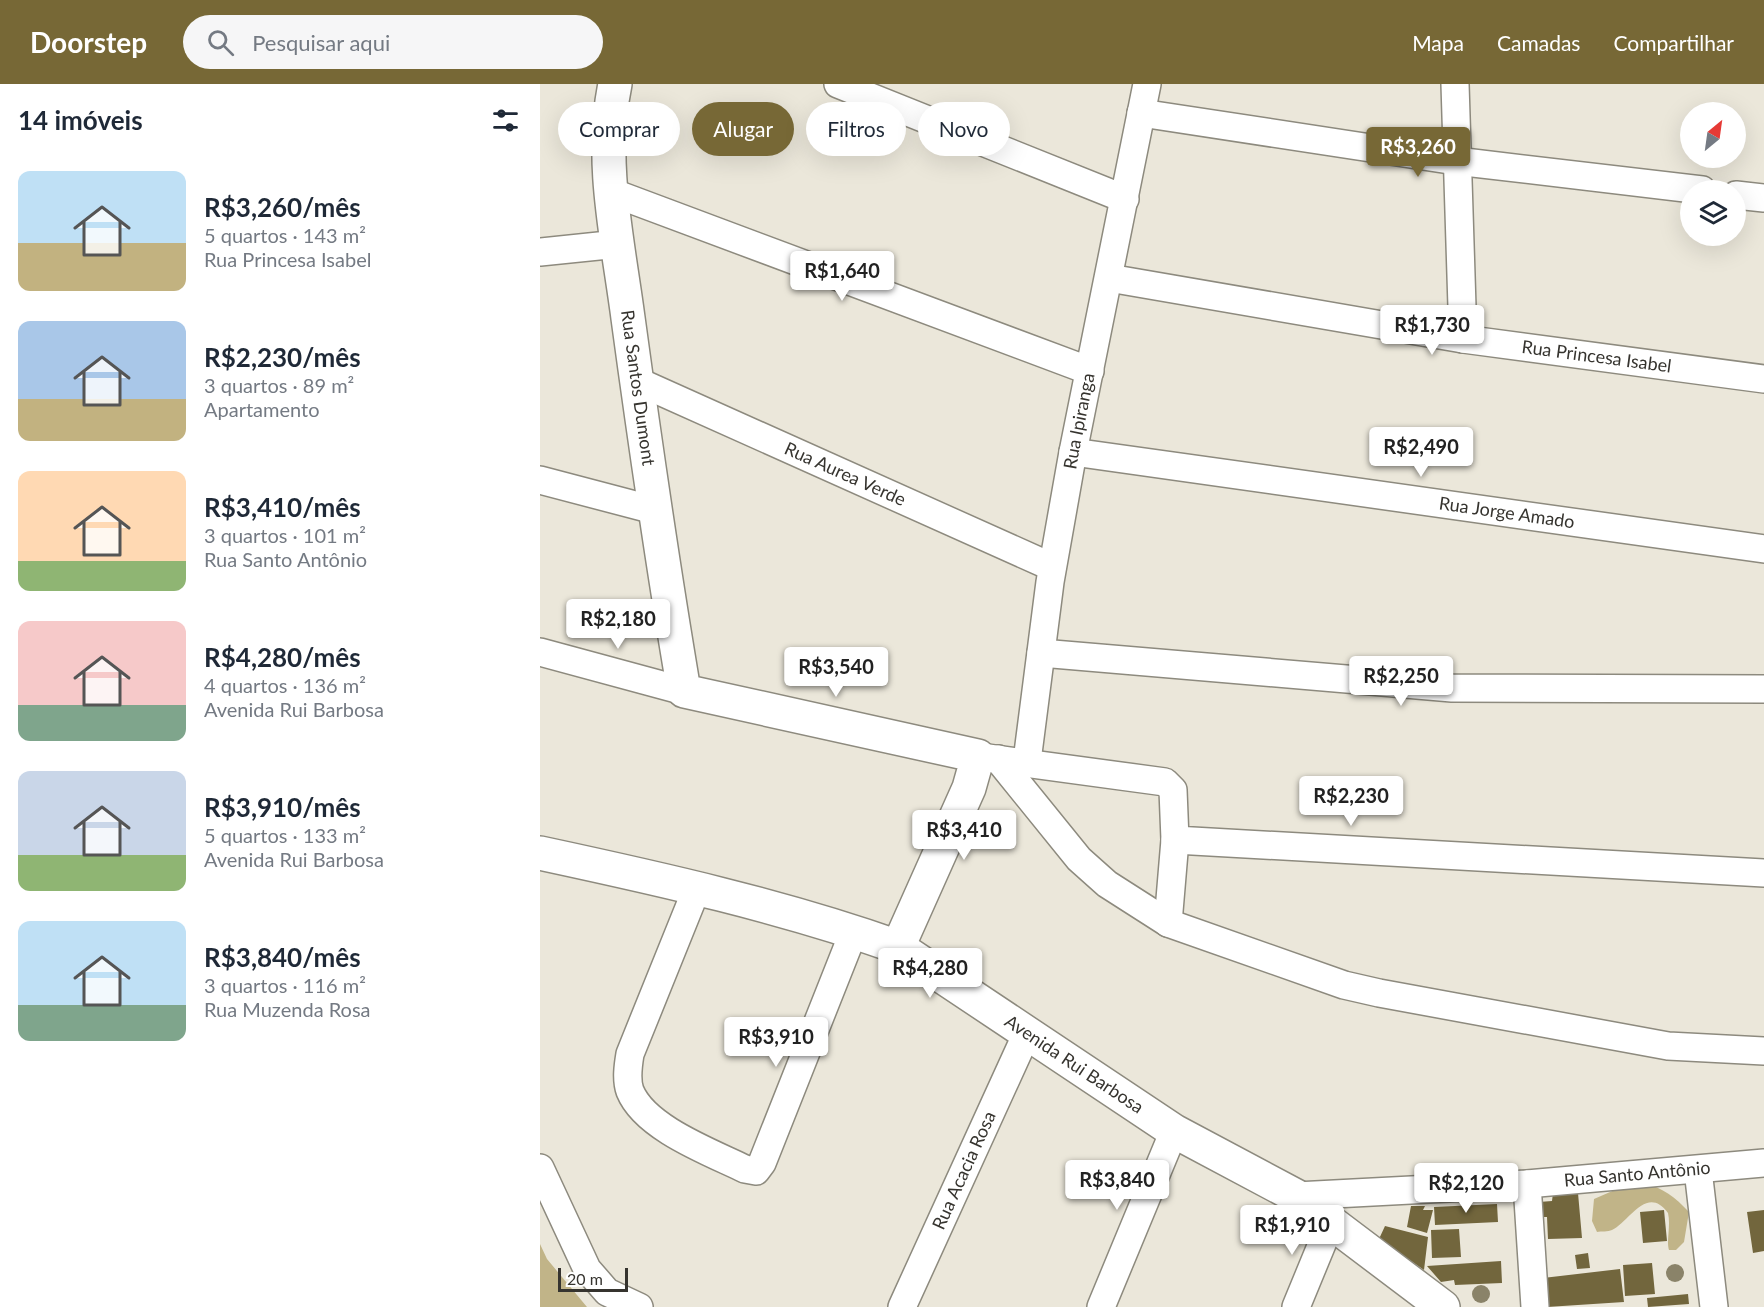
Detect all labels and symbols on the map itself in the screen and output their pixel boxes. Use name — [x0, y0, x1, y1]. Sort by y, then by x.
north arrow — [1680, 102, 1746, 168]
pin: R$3,260 — [1363, 127, 1473, 178]
pin: R$1,640 — [787, 251, 897, 302]
pin: R$1,730 — [1377, 305, 1487, 356]
street label: Rua Santos Dumont — [617, 308, 661, 468]
street label: Rua Princesa Isabel — [1521, 335, 1673, 377]
street label: Rua Ipiranga — [1058, 371, 1099, 471]
pin: R$2,490 — [1366, 427, 1476, 478]
street label: Rua Aurea Verde — [781, 437, 910, 510]
street label: Rua Jorge Amado — [1438, 491, 1576, 532]
pin: R$2,180 — [563, 599, 673, 650]
pin: R$3,540 — [781, 647, 891, 698]
pin: R$2,250 — [1346, 656, 1456, 707]
pin: R$2,230 — [1296, 776, 1406, 827]
pin: R$3,410 — [909, 810, 1019, 861]
pin: R$4,280 — [875, 948, 985, 999]
street label: Avenida Rui Barbosa — [1001, 1009, 1148, 1118]
pin: R$3,910 — [721, 1017, 831, 1068]
street label: Rua Acacia Rosa — [927, 1107, 1000, 1233]
street label: Rua Santo Antônio — [1563, 1156, 1711, 1191]
pin: R$3,840 — [1062, 1160, 1172, 1211]
pin: R$2,120 — [1411, 1163, 1521, 1214]
pin: R$1,910 — [1237, 1205, 1347, 1256]
scale bar — [558, 1265, 628, 1292]

